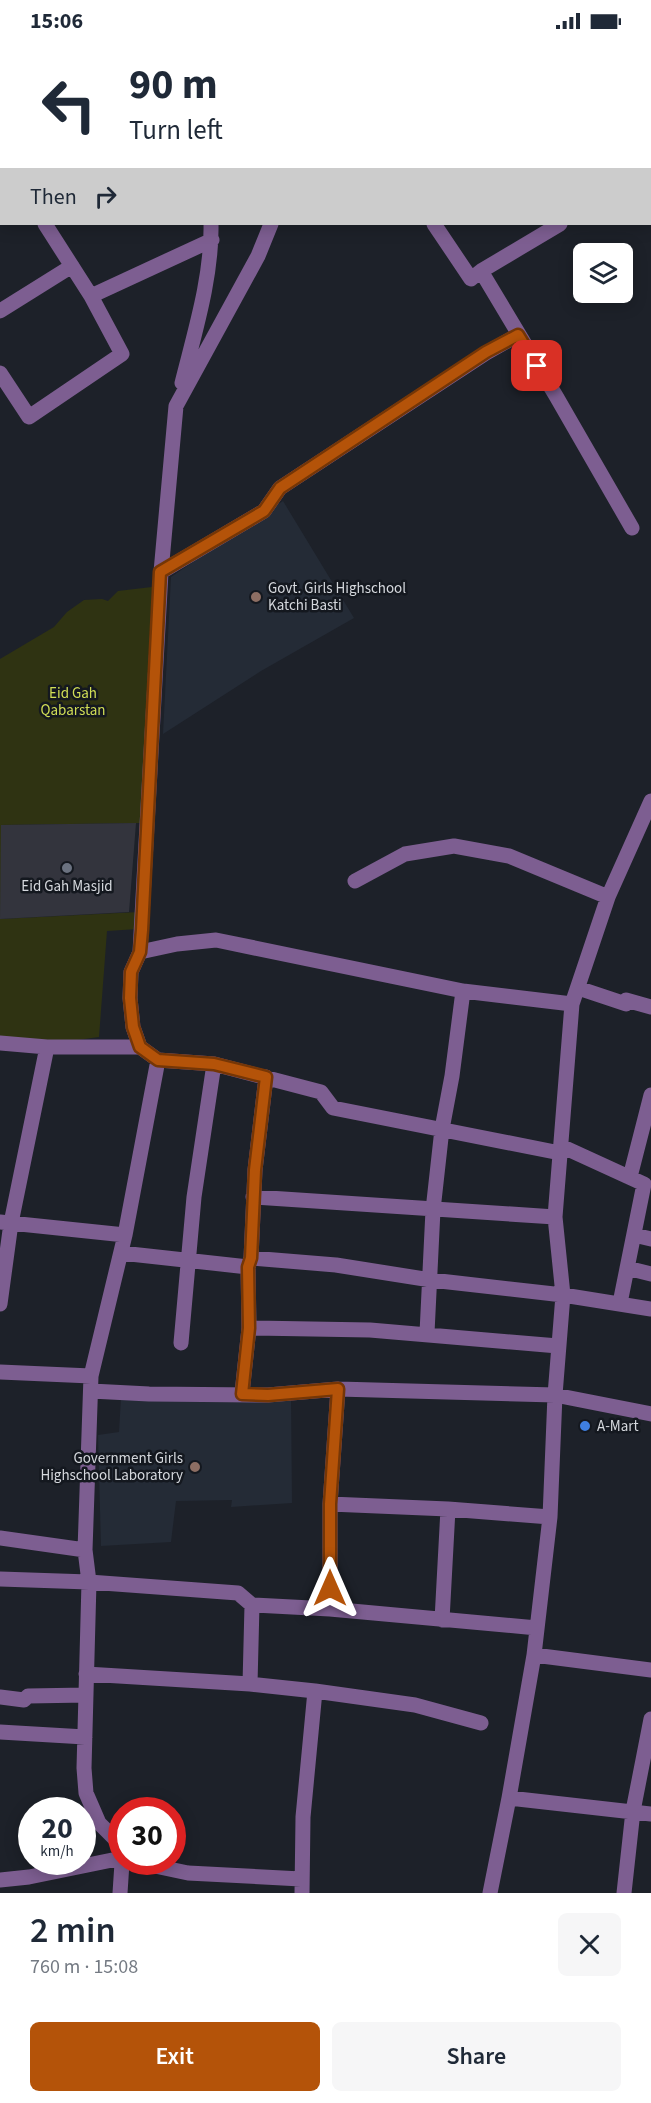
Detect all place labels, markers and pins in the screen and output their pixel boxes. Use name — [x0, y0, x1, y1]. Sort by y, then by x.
pin — [511, 340, 562, 391]
place label: Govt. Girls Highschool Katchi Basti — [268, 578, 406, 616]
marker: Govt. Girls Highschool Katchi Basti — [249, 590, 263, 604]
marker: Eid Gah Masjid — [60, 861, 74, 875]
place label: Eid Gah Masjid — [21, 876, 113, 897]
place label: A-Mart — [597, 1416, 639, 1437]
marker: A-Mart — [578, 1419, 592, 1433]
place label: Government Girls Highschool Laboratory — [40, 1448, 183, 1486]
marker: Government Girls Highschool Laboratory — [188, 1460, 202, 1474]

